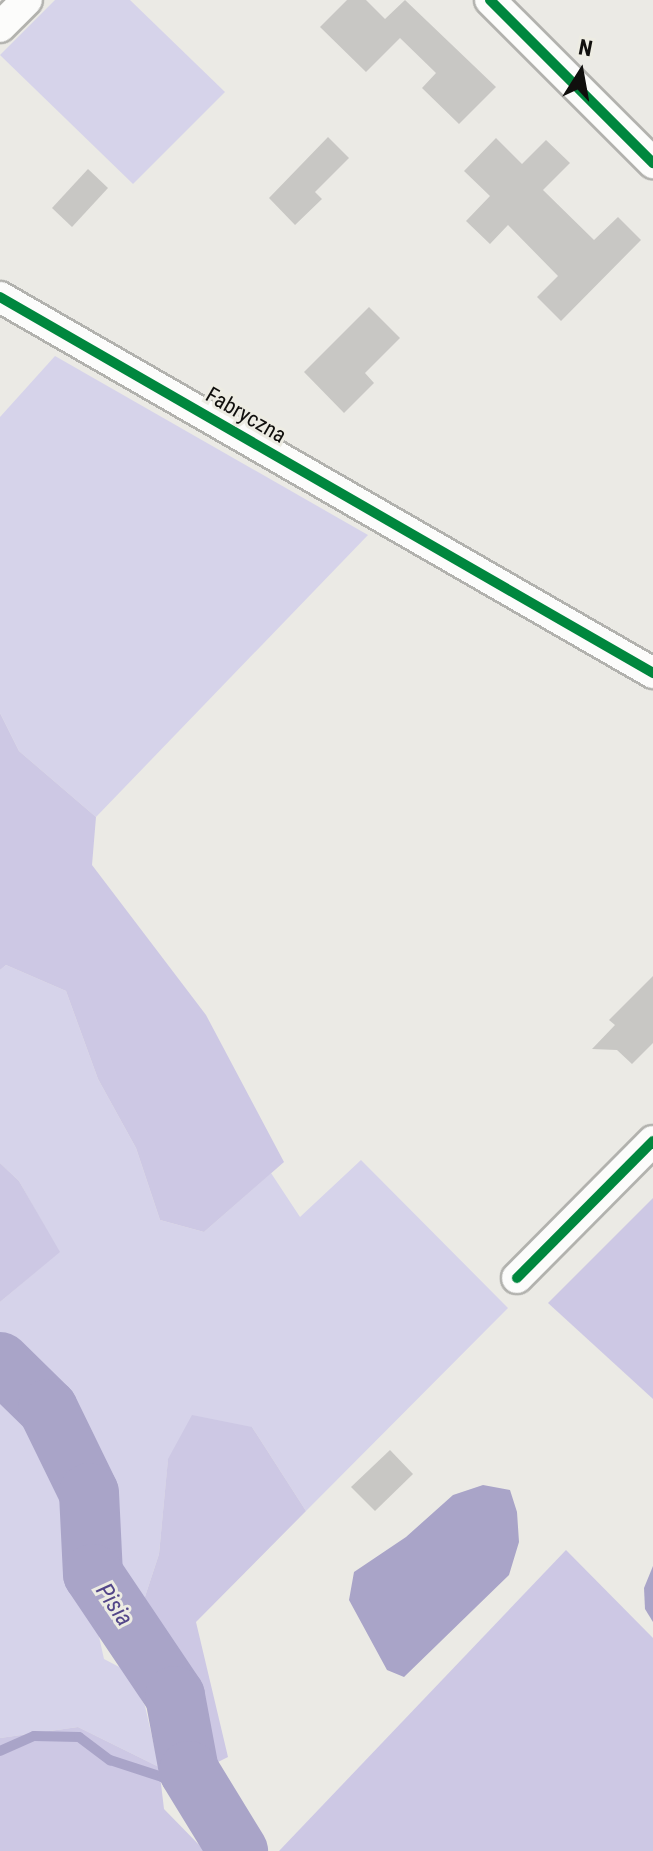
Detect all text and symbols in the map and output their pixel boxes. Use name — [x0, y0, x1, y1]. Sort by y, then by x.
north arrow — [541, 32, 621, 112]
text: N — [577, 34, 595, 62]
street label: Fabryczna — [201, 381, 291, 449]
water label: Pisia — [89, 1578, 139, 1632]

